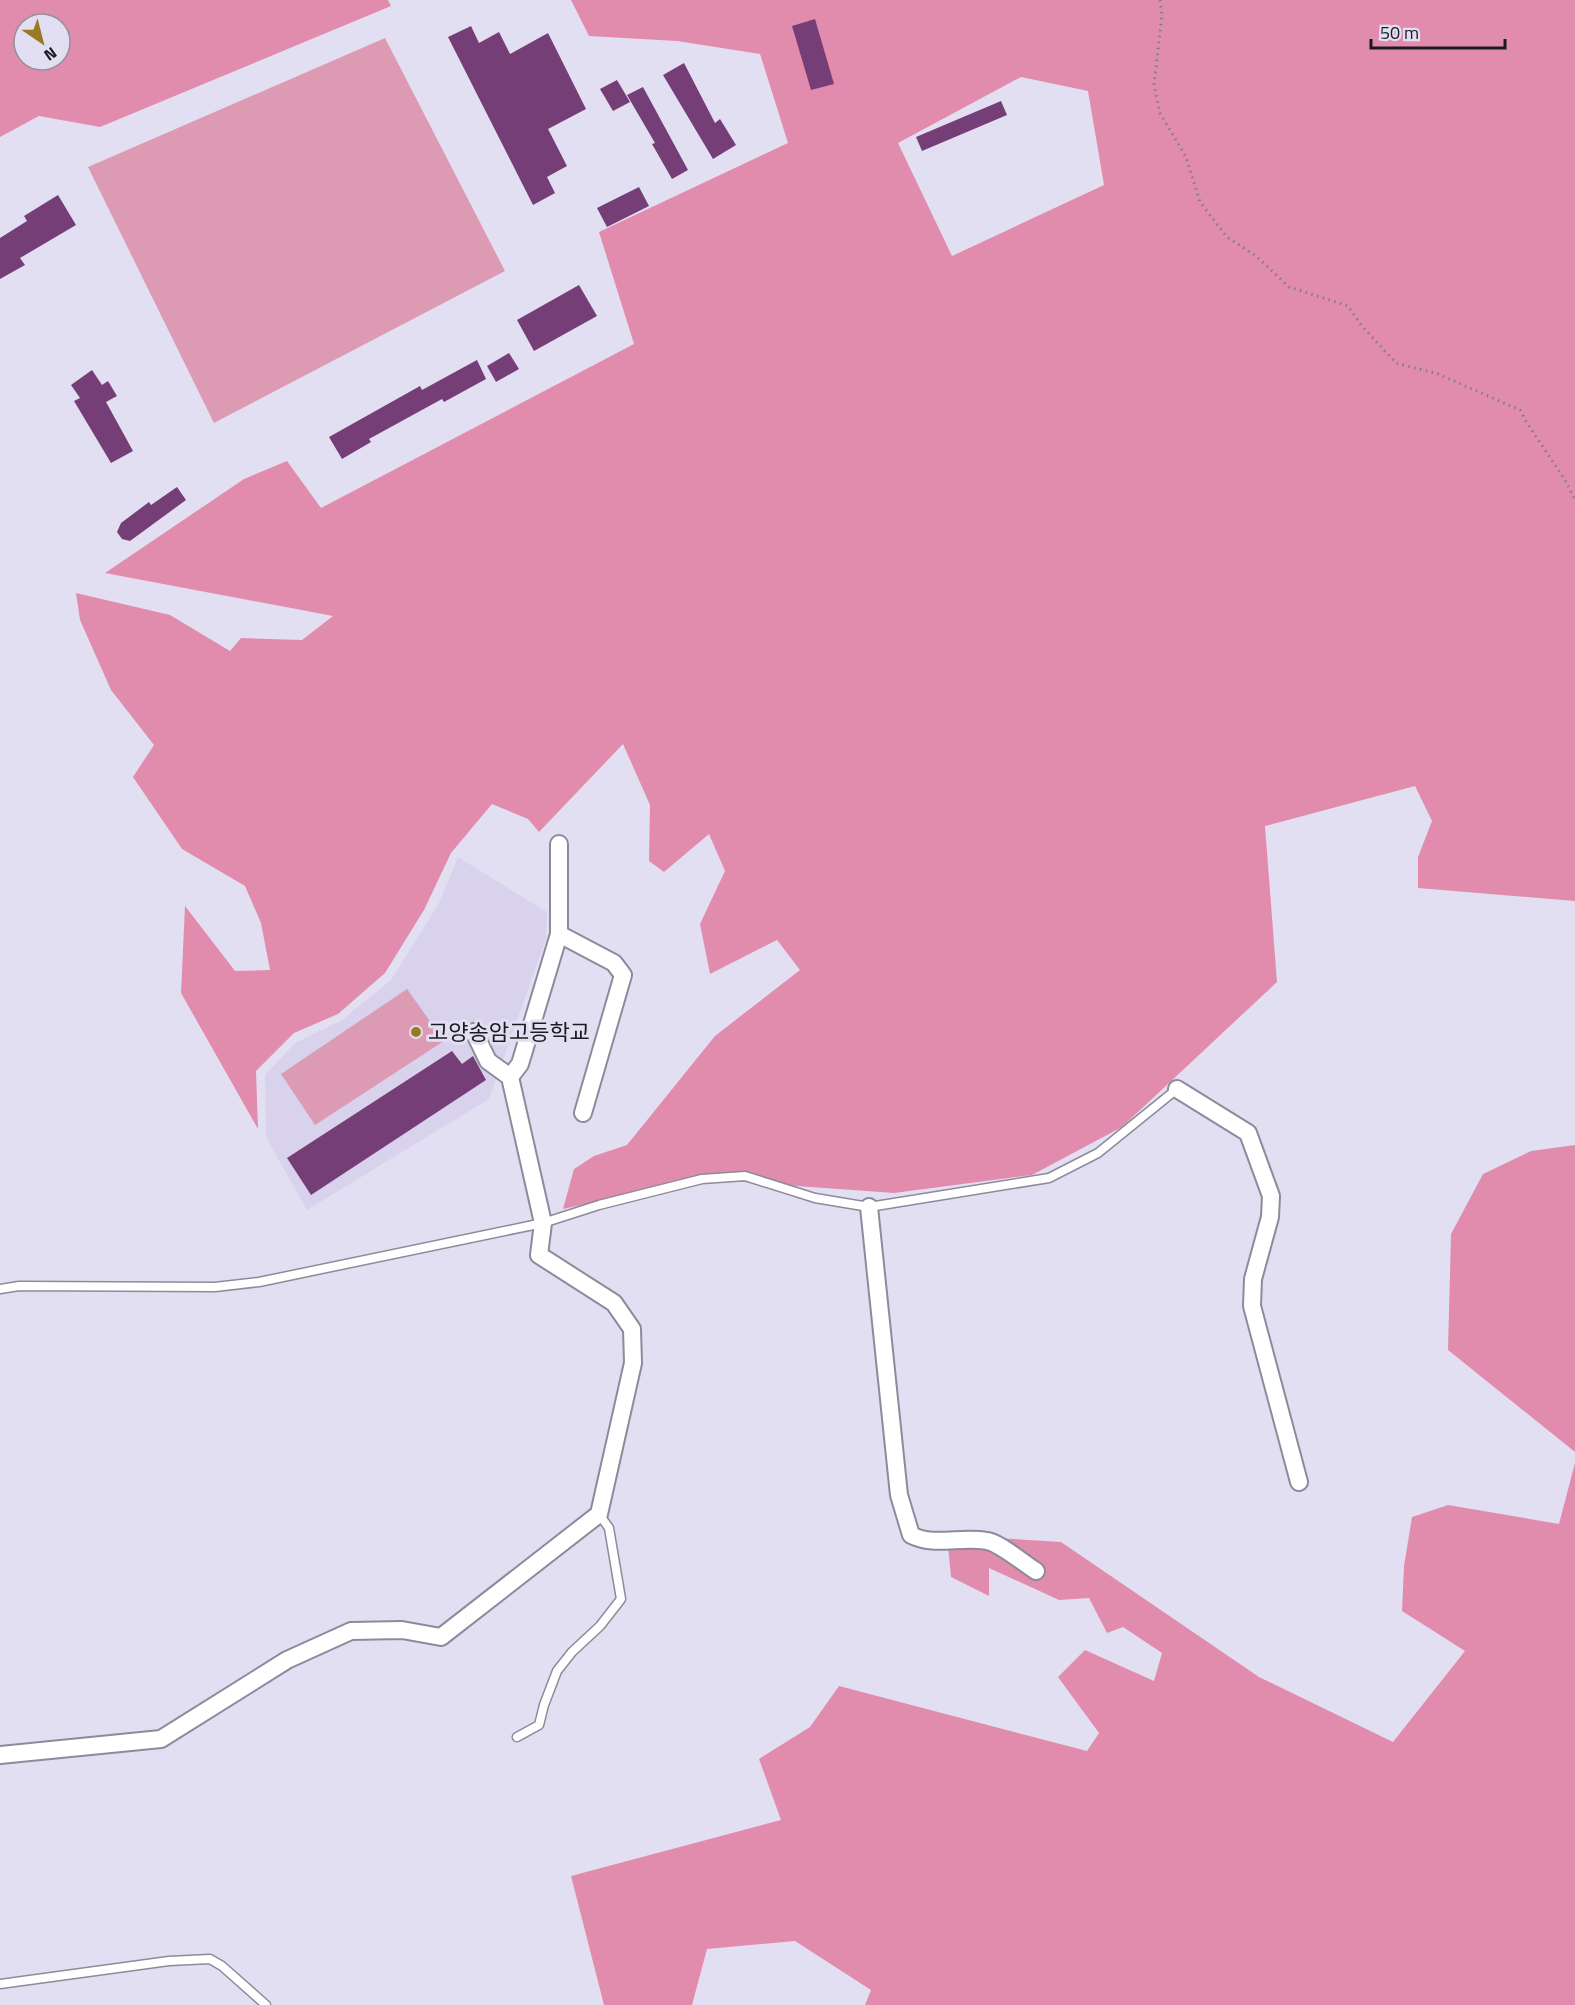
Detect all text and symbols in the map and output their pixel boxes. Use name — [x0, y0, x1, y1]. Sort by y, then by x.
north arrow — [12, 12, 72, 72]
scale bar — [1371, 12, 1504, 50]
text: 50 m — [1380, 19, 1419, 46]
text: N — [39, 41, 62, 67]
place label: 고양송암고등학교 — [428, 1015, 590, 1049]
marker: 고양송암고등학교 — [409, 1025, 423, 1039]

